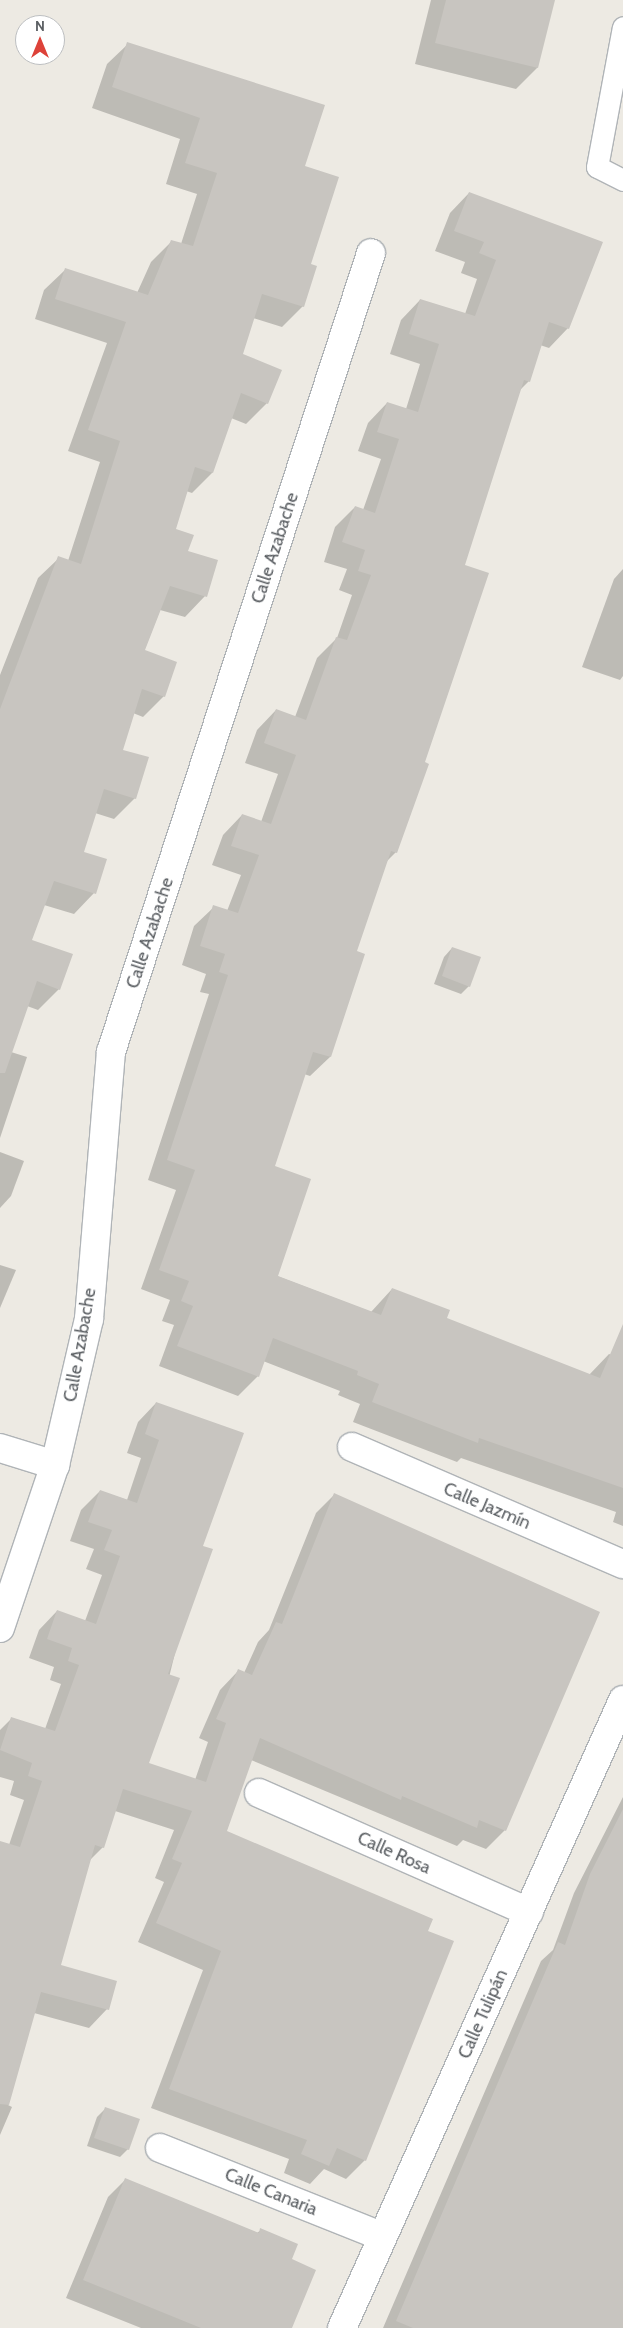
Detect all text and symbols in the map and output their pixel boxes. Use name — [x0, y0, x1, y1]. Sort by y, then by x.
north arrow — [15, 15, 65, 65]
text: N — [35, 17, 45, 35]
street label: Calle Azabache — [247, 490, 303, 606]
street label: Calle Azabache — [122, 875, 178, 991]
street label: Calle Azabache — [59, 1286, 101, 1404]
street label: Calle Jazmín — [440, 1478, 534, 1534]
street label: Calle Rosa — [354, 1827, 434, 1879]
street label: Calle Tulipán — [454, 1966, 512, 2062]
street label: Calle Canaria — [222, 2164, 320, 2220]

